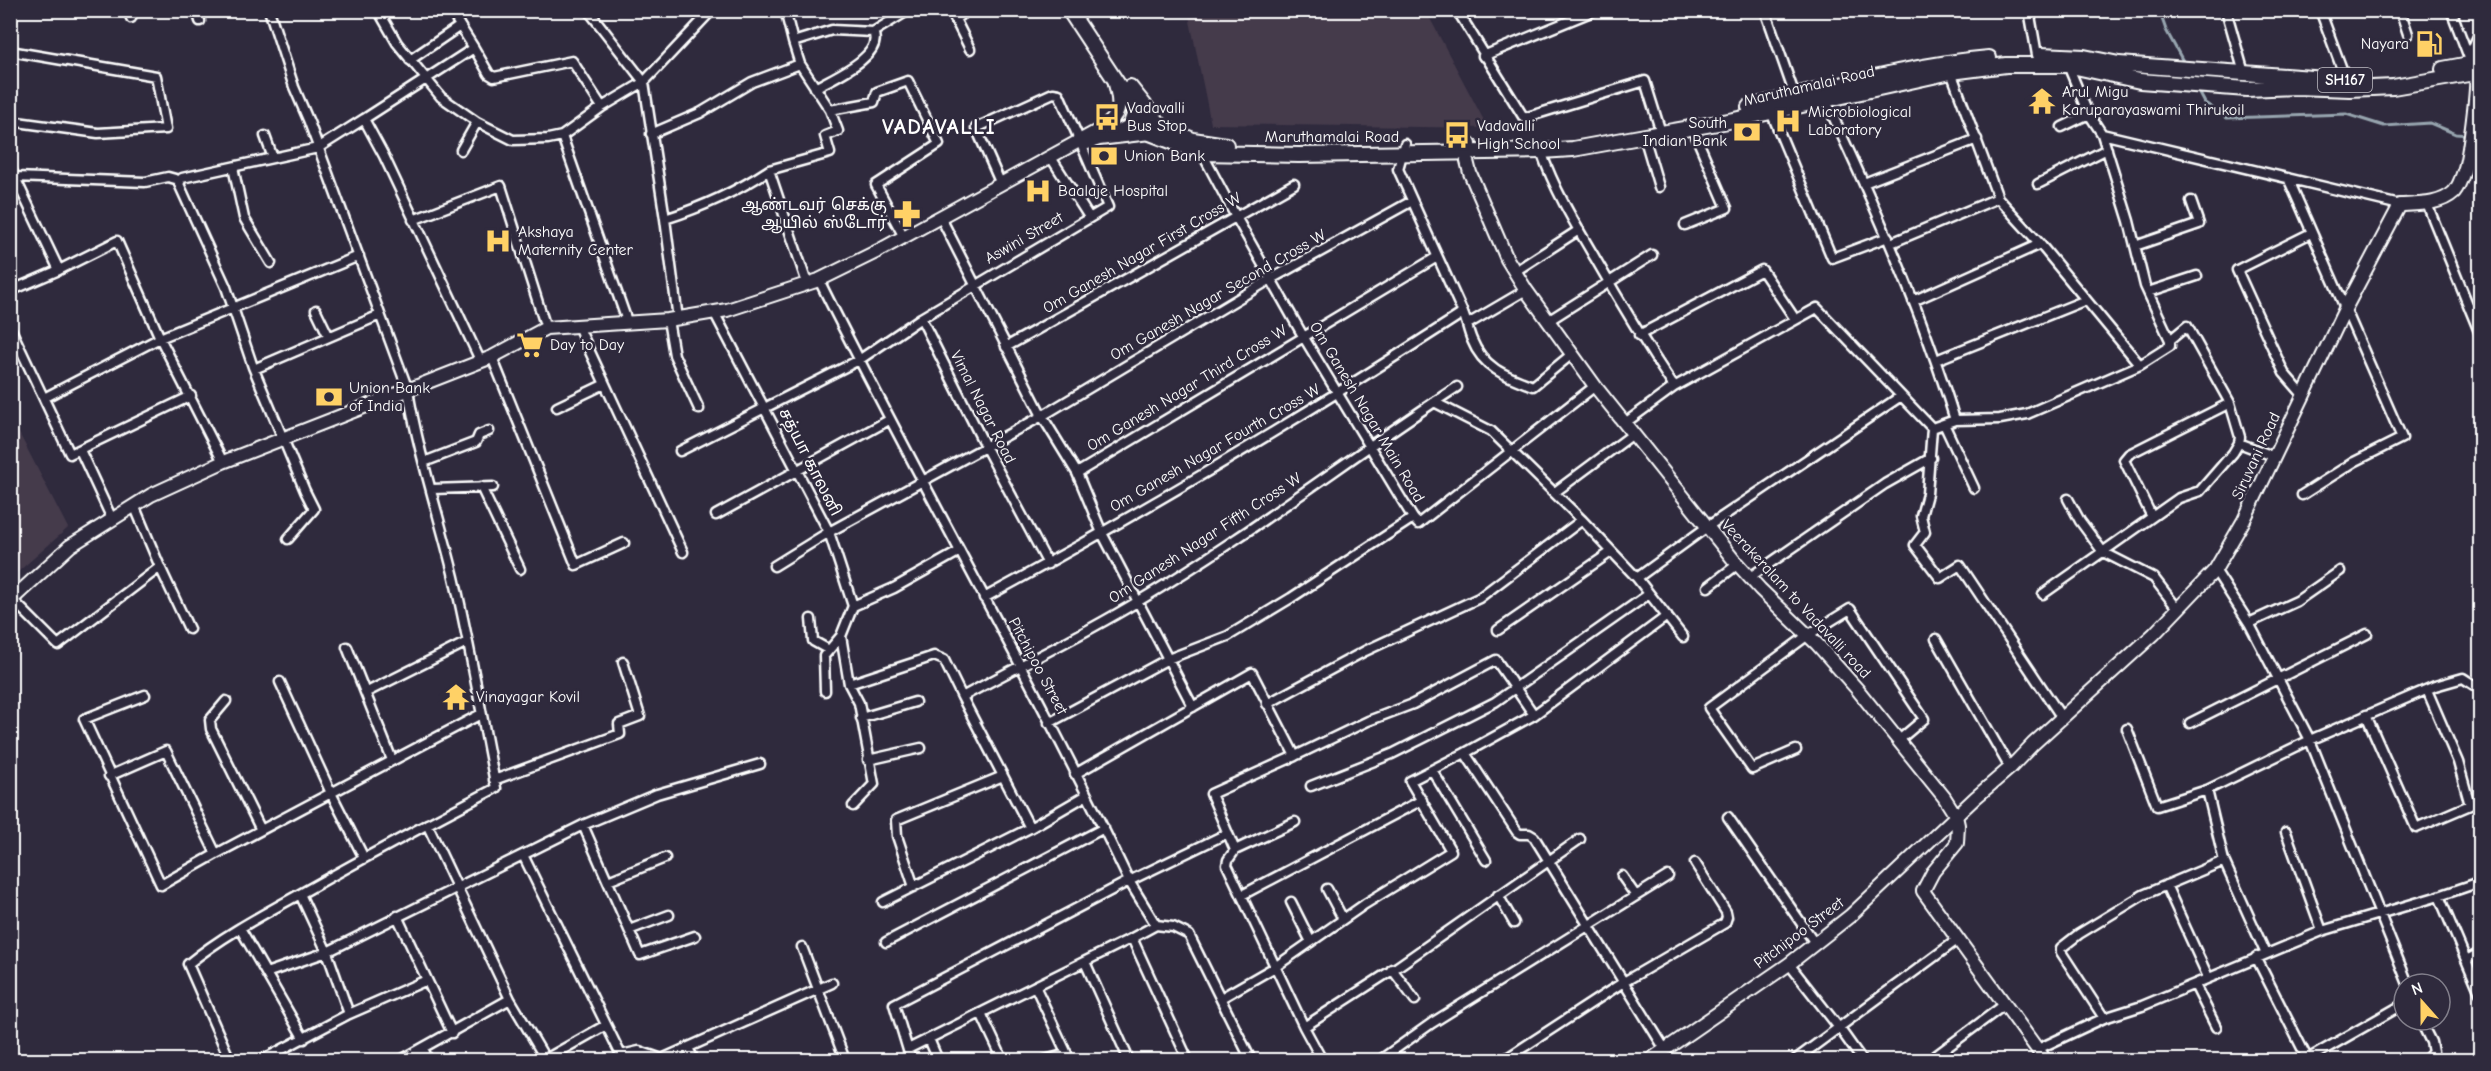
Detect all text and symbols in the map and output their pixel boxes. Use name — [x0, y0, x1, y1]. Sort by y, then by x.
fuel station icon: Nayara — [2414, 29, 2444, 59]
place label: Nayara — [2361, 35, 2409, 53]
street label: Maruthamalai Road — [1742, 62, 1876, 110]
road number: SH167 — [2318, 68, 2372, 92]
place label: Arul Migu Karuparayaswami Thirukoil — [2062, 83, 2244, 119]
temple icon: Arul Migu Karuparayaswami Thirukoil — [2027, 86, 2057, 116]
place label: Vadavalli Bus Stop — [1127, 99, 1187, 135]
bus stop icon: Vadavalli Bus Stop — [1092, 102, 1122, 132]
place label: Microbiological Laboratory — [1808, 103, 1912, 139]
hospital icon: Microbiological Laboratory — [1773, 106, 1803, 136]
district label: VADAVALLI — [882, 114, 996, 140]
place label: South Indian Bank — [1643, 114, 1727, 150]
place label: Vadavalli High School — [1477, 117, 1560, 153]
bank icon: South Indian Bank — [1732, 117, 1762, 147]
bus stop icon: Vadavalli High School — [1442, 120, 1472, 150]
street label: Maruthamalai Road — [1265, 128, 1399, 146]
bank icon: Union Bank — [1089, 141, 1119, 171]
place label: Union Bank — [1124, 147, 1205, 165]
hospital icon: Baalaje Hospital — [1023, 176, 1053, 206]
place label: Baalaje Hospital — [1058, 182, 1168, 200]
street label: Om Ganesh Nagar First Cross W — [1040, 189, 1244, 317]
place label: ஆண்டவர் செக்கு ஆயில் ஸ்டோர் — [741, 196, 887, 234]
pharmacy icon: ஆண்டவர் செக்கு ஆயில் ஸ்டோர் — [892, 199, 922, 229]
street label: Aswini Street — [982, 208, 1067, 268]
place label: Akshaya Maternity Center — [518, 223, 634, 259]
hospital icon: Akshaya Maternity Center — [483, 226, 513, 256]
street label: Om Ganesh Nagar Second Cross W — [1107, 226, 1329, 364]
street label: Om Ganesh Nagar Main Road — [1306, 319, 1428, 505]
street label: Om Ganesh Nagar Third Cross W — [1084, 321, 1290, 455]
supermarket icon: Day to Day — [515, 330, 545, 360]
place label: Day to Day — [550, 336, 625, 354]
street label: Vimal Nagar Road — [947, 348, 1019, 466]
place label: Union Bank of India — [349, 379, 430, 415]
street label: Om Ganesh Nagar Fourth Cross W — [1107, 380, 1323, 516]
bank icon: Union Bank of India — [314, 382, 344, 412]
street label: சத்யா காலனி — [774, 405, 845, 519]
street label: Siruvani Road — [2228, 410, 2284, 502]
street label: Om Ganesh Nagar Fifth Cross W — [1105, 469, 1305, 607]
street label: Veerakeralam to Vadavalli road — [1718, 516, 1874, 682]
street label: Pitchipoo Street — [1005, 614, 1071, 718]
temple icon: Vinayagar Kovil — [441, 682, 471, 712]
place label: Vinayagar Kovil — [476, 688, 580, 706]
street label: Pitchipoo Street — [1751, 893, 1848, 973]
north arrow — [2392, 972, 2452, 1032]
text: N — [2409, 979, 2425, 999]

